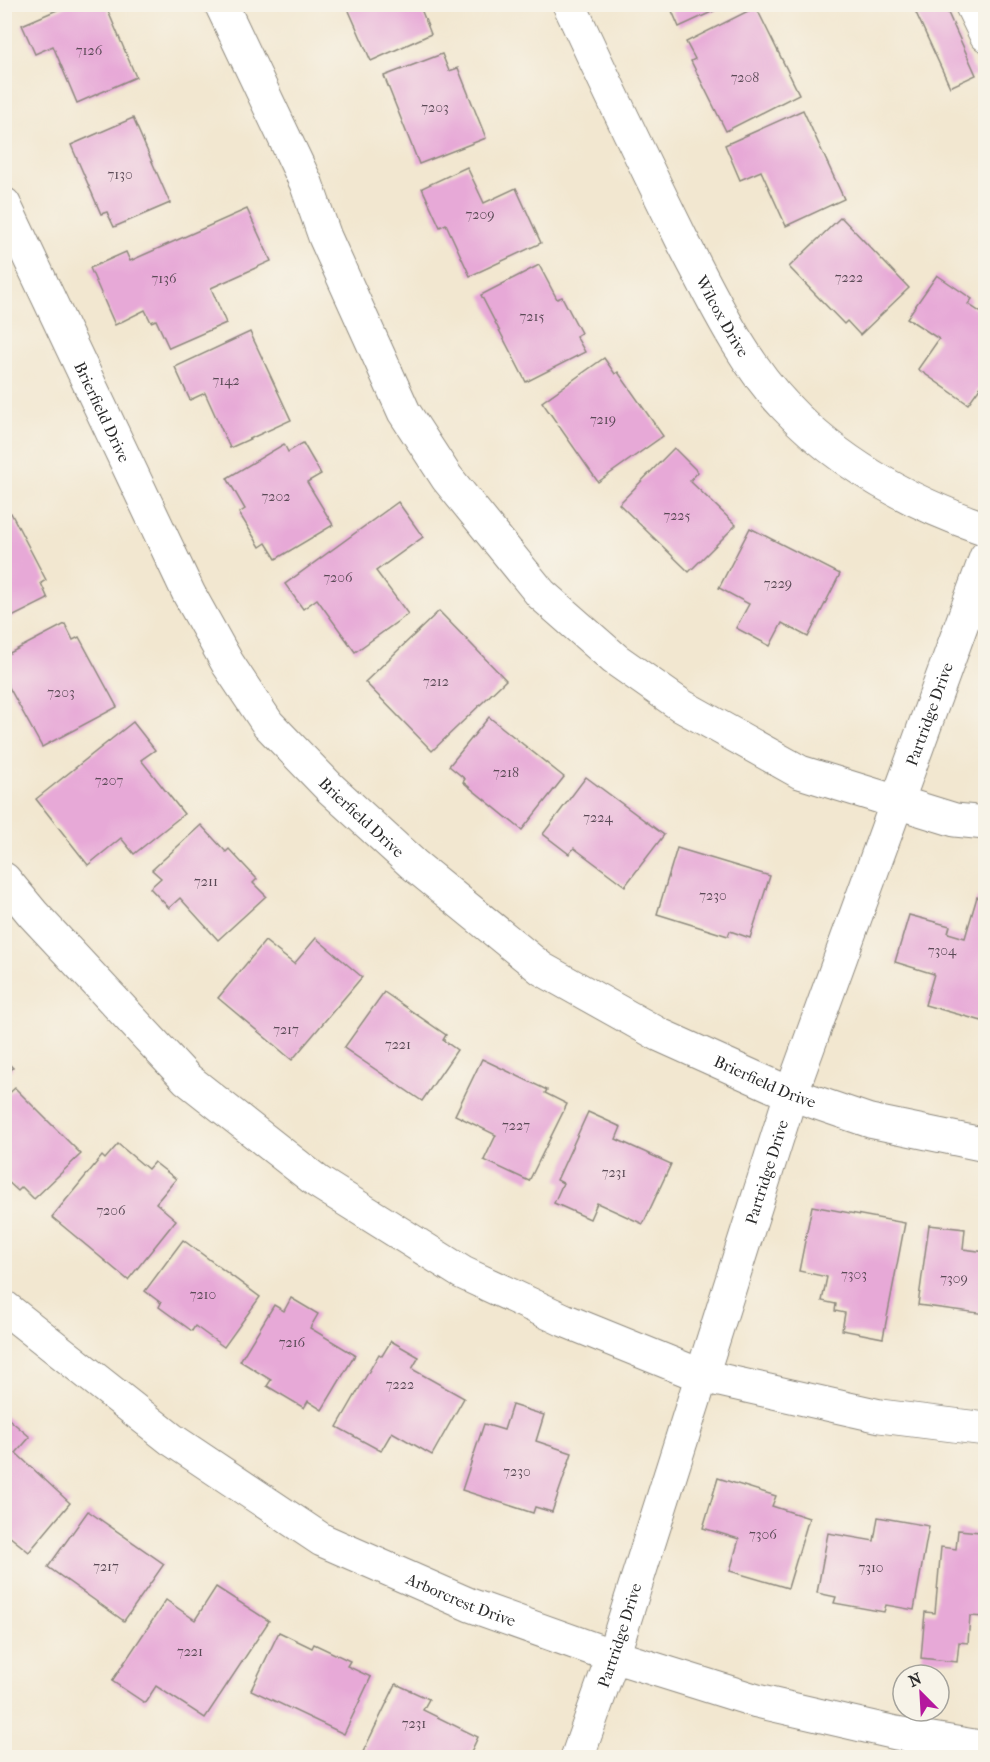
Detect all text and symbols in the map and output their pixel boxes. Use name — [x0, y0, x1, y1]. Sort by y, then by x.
house number: 7126 — [76, 42, 103, 59]
house number: 7208 — [731, 69, 759, 86]
house number: 7203 — [421, 99, 449, 116]
house number: 7130 — [107, 166, 133, 183]
house number: 7209 — [466, 206, 494, 223]
house number: 7222 — [835, 269, 863, 286]
house number: 7136 — [151, 270, 177, 287]
street label: Wilcox Drive — [692, 271, 753, 360]
house number: 7215 — [520, 308, 544, 325]
street label: Brierfield Drive — [71, 359, 135, 465]
house number: 7142 — [212, 372, 240, 389]
house number: 7219 — [590, 411, 616, 428]
house number: 7202 — [262, 488, 290, 505]
house number: 7225 — [663, 507, 691, 524]
house number: 7206 — [323, 569, 353, 586]
house number: 7229 — [764, 575, 792, 592]
street label: Partridge Drive — [902, 660, 957, 768]
house number: 7212 — [423, 673, 449, 690]
house number: 7203 — [47, 684, 75, 701]
house number: 7218 — [493, 764, 519, 781]
house number: 7207 — [95, 772, 123, 789]
street label: Brierfield Drive — [315, 773, 408, 861]
house number: 7224 — [583, 809, 613, 826]
house number: 7211 — [194, 873, 218, 890]
house number: 7230 — [699, 887, 727, 904]
house number: 7304 — [928, 942, 957, 959]
house number: 7217 — [273, 1021, 299, 1038]
house number: 7221 — [385, 1036, 411, 1053]
street label: Brierfield Drive — [711, 1051, 818, 1111]
house number: 7227 — [502, 1117, 530, 1134]
street label: Partridge Drive — [741, 1117, 792, 1227]
house number: 7231 — [602, 1164, 626, 1181]
house number: 7206 — [96, 1202, 126, 1219]
house number: 7303 — [841, 1266, 867, 1283]
house number: 7309 — [940, 1270, 968, 1287]
house number: 7210 — [190, 1286, 216, 1303]
house number: 7216 — [279, 1334, 306, 1351]
house number: 7222 — [386, 1376, 414, 1393]
house number: 7230 — [503, 1463, 531, 1480]
house number: 7306 — [749, 1526, 777, 1543]
house number: 7217 — [93, 1558, 119, 1575]
house number: 7310 — [858, 1559, 884, 1576]
street label: Arborcrest Drive — [403, 1568, 518, 1630]
street label: Partridge Drive — [593, 1580, 645, 1690]
house number: 7221 — [177, 1643, 203, 1660]
north arrow — [891, 1663, 951, 1723]
text: N — [906, 1668, 925, 1691]
house number: 7231 — [402, 1715, 426, 1732]

